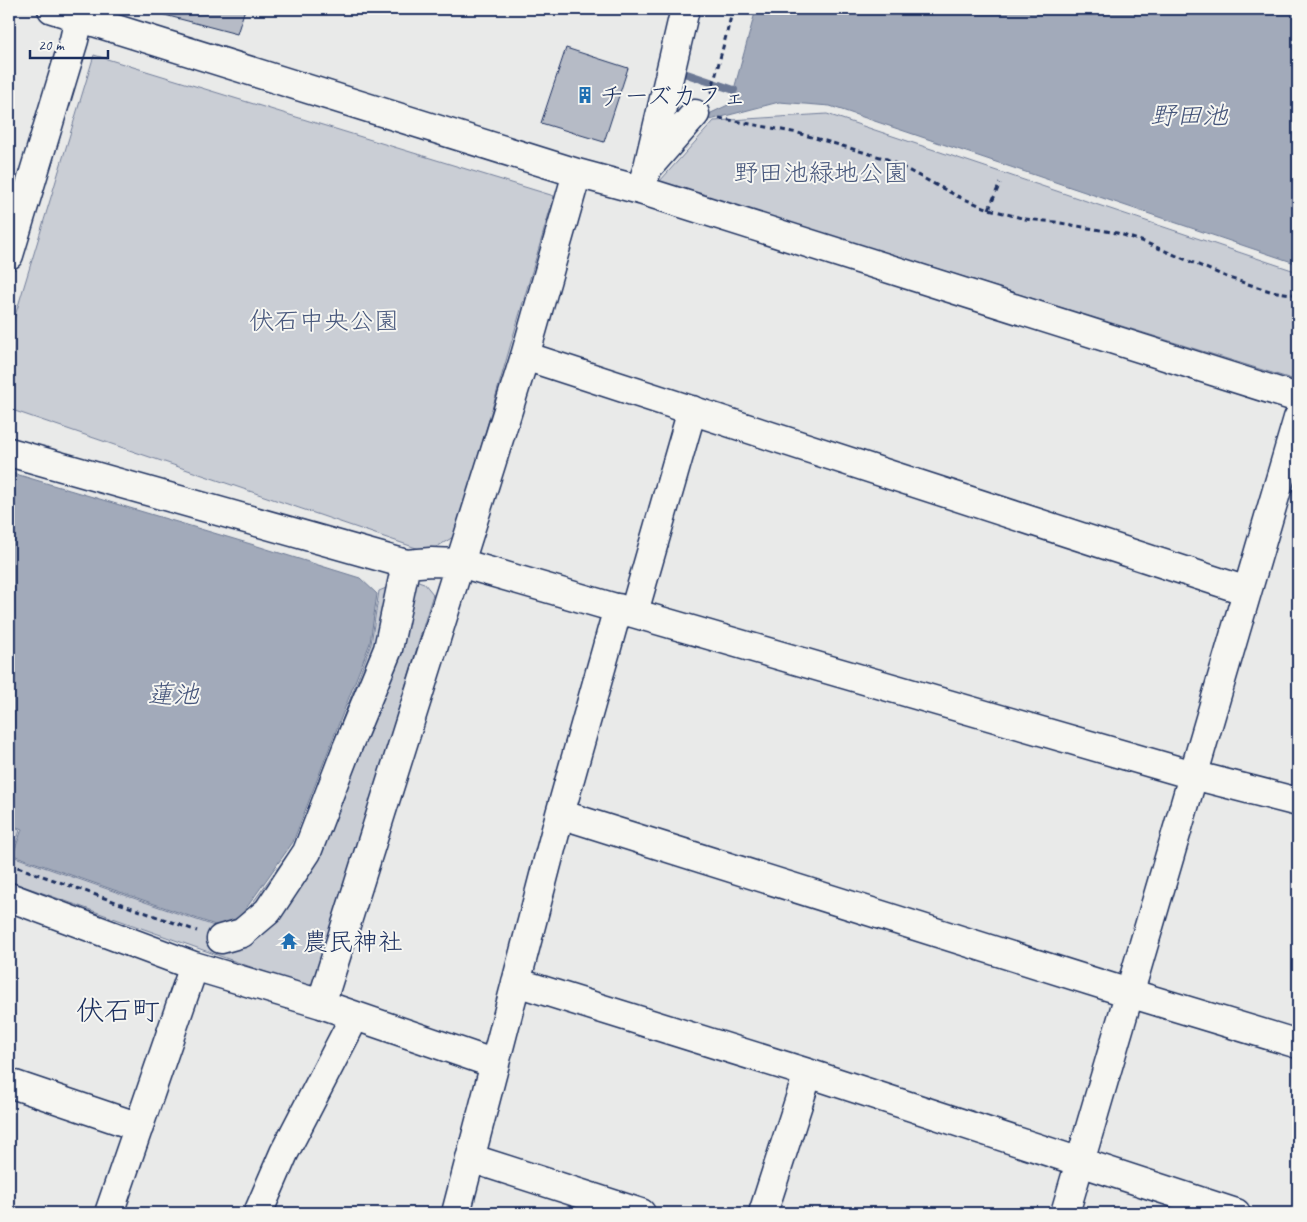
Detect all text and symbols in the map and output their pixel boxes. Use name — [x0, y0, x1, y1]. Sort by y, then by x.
scale bar — [30, 28, 108, 60]
text: 20 m — [38, 36, 65, 55]
place label: チーズカフェ — [599, 80, 747, 112]
building icon: チーズカフェ — [575, 85, 595, 105]
water label: 野田池 — [1150, 99, 1229, 132]
park label: 野田池緑地公園 — [733, 157, 909, 189]
park label: 伏石中央公園 — [249, 305, 399, 337]
water label: 蓮池 — [147, 678, 200, 711]
place label: 農民神社 — [303, 926, 403, 958]
temple icon: 農民神社 — [279, 931, 299, 951]
district label: 伏石町 — [76, 993, 160, 1028]

